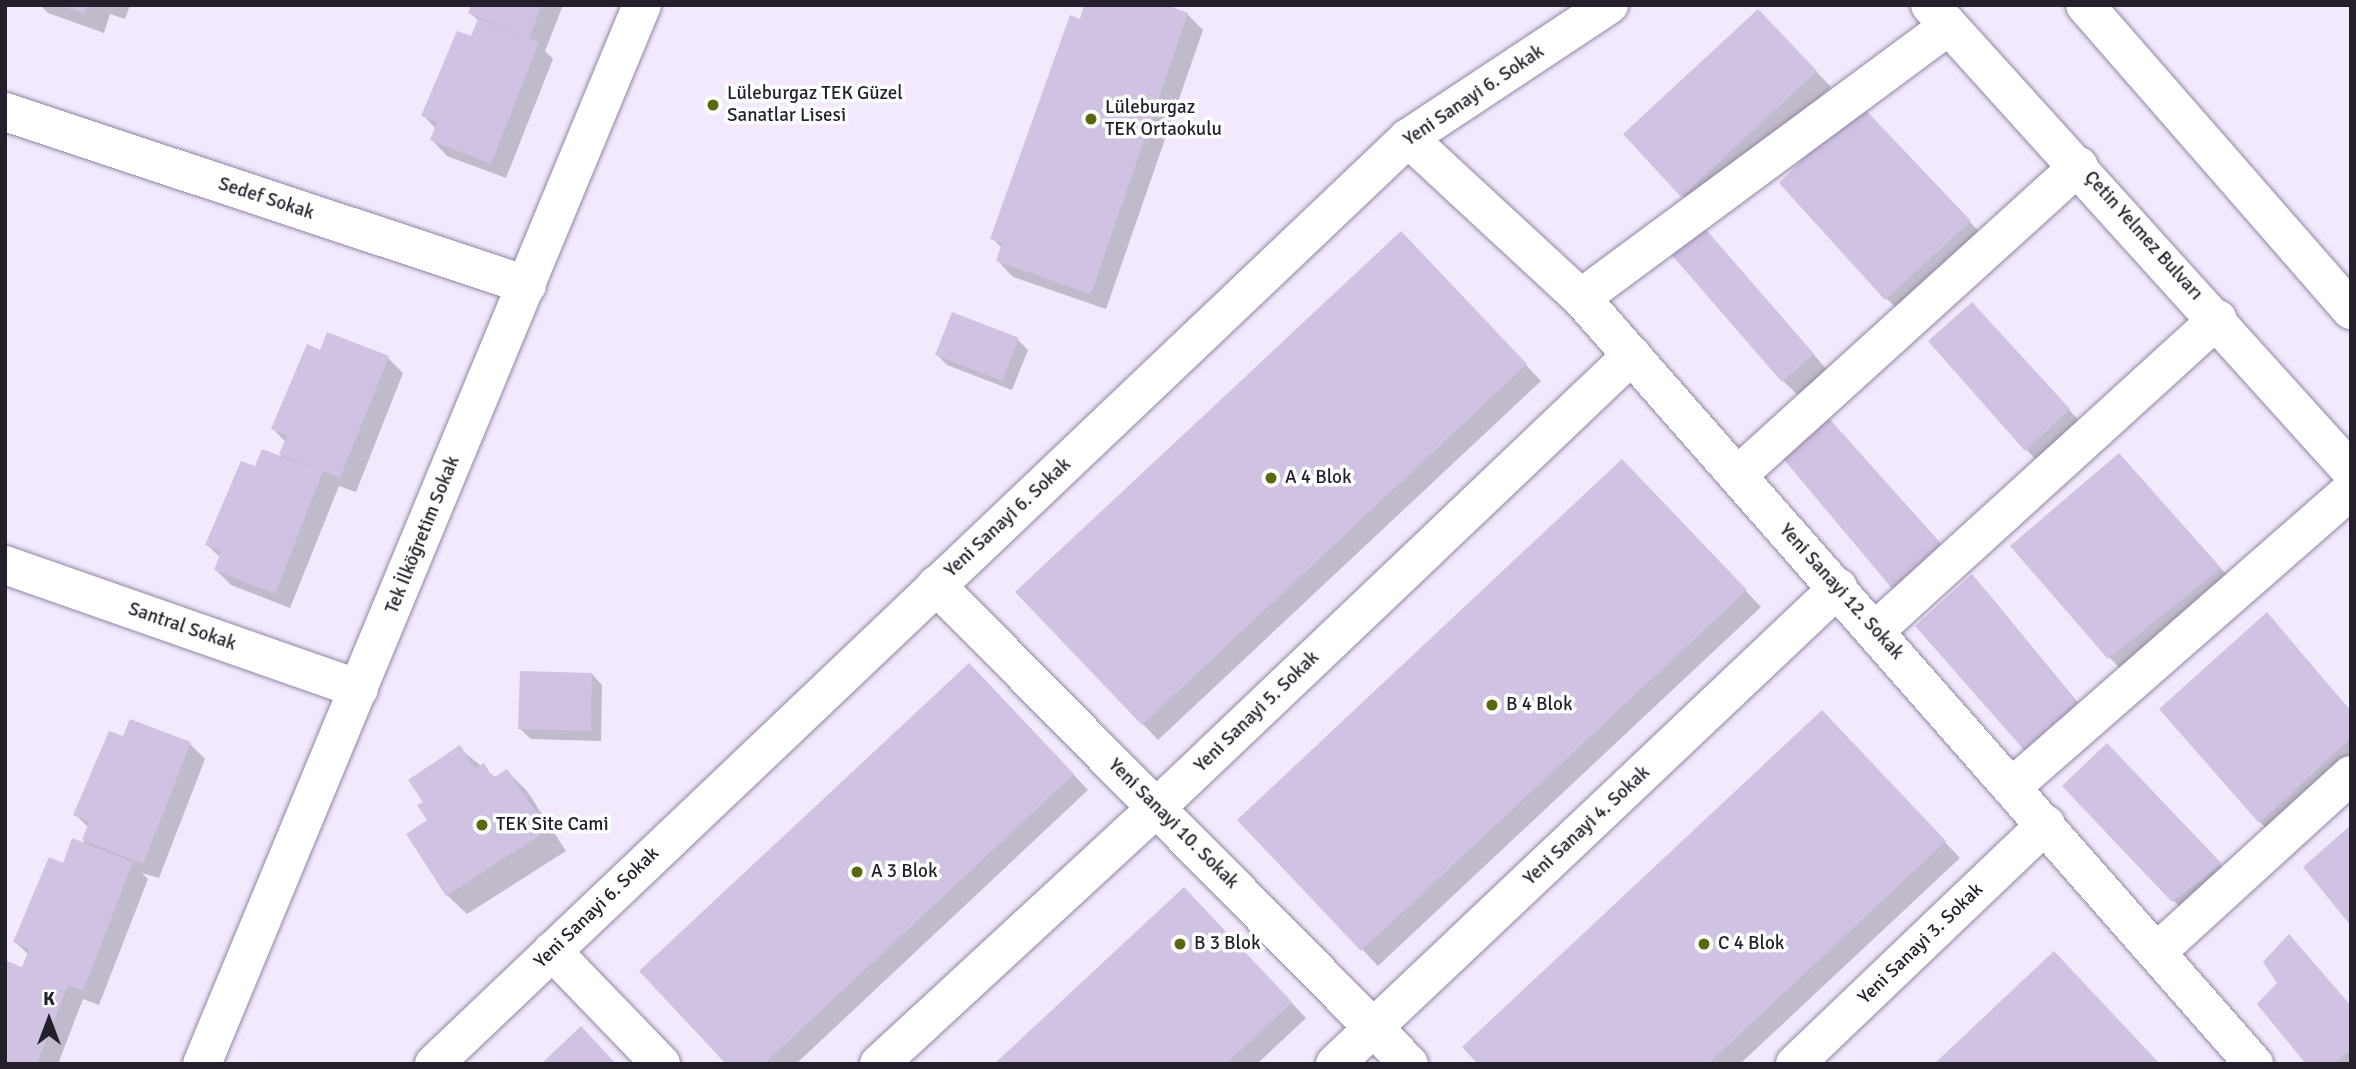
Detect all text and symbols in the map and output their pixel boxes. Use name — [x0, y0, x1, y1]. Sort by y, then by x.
street label: Yeni Sanayi 6. Sokak — [1399, 41, 1549, 151]
place label: Lüleburgaz TEK Güzel Sanatlar Lisesi — [727, 83, 903, 127]
marker: Lüleburgaz TEK Güzel Sanatlar Lisesi — [705, 97, 721, 113]
place label: Lüleburgaz TEK Ortaokulu — [1105, 97, 1222, 141]
marker: Lüleburgaz TEK Ortaokulu — [1083, 111, 1099, 127]
street label: Çetin Yelmez Bulvarı — [2079, 167, 2207, 305]
street label: Sedef Sokak — [215, 173, 317, 225]
street label: Tek İlköğretim Sokak — [381, 453, 465, 617]
street label: Yeni Sanayi 6. Sokak — [940, 454, 1076, 582]
place label: A 4 Blok — [1285, 467, 1352, 489]
marker: A 4 Blok — [1263, 470, 1279, 486]
street label: Yeni Sanayi 12. Sokak — [1774, 519, 1908, 665]
street label: Santral Sokak — [125, 598, 239, 656]
street label: Yeni Sanayi 5. Sokak — [1190, 647, 1324, 777]
place label: B 4 Blok — [1506, 694, 1572, 716]
marker: B 4 Blok — [1484, 697, 1500, 713]
street label: Yeni Sanayi 10. Sokak — [1103, 754, 1243, 894]
street label: Yeni Sanayi 4. Sokak — [1519, 762, 1655, 890]
place label: TEK Site Cami — [496, 814, 609, 836]
marker: TEK Site Cami — [474, 817, 490, 833]
street label: Yeni Sanayi 6. Sokak — [530, 843, 664, 973]
place label: A 3 Blok — [871, 861, 938, 883]
marker: A 3 Blok — [849, 864, 865, 880]
street label: Yeni Sanayi 3. Sokak — [1854, 879, 1988, 1009]
place label: B 3 Blok — [1194, 933, 1260, 955]
place label: C 4 Blok — [1718, 933, 1784, 955]
marker: B 3 Blok — [1172, 936, 1188, 952]
marker: C 4 Blok — [1696, 936, 1712, 952]
north arrow — [14, 985, 84, 1055]
text: K — [43, 987, 55, 1011]

